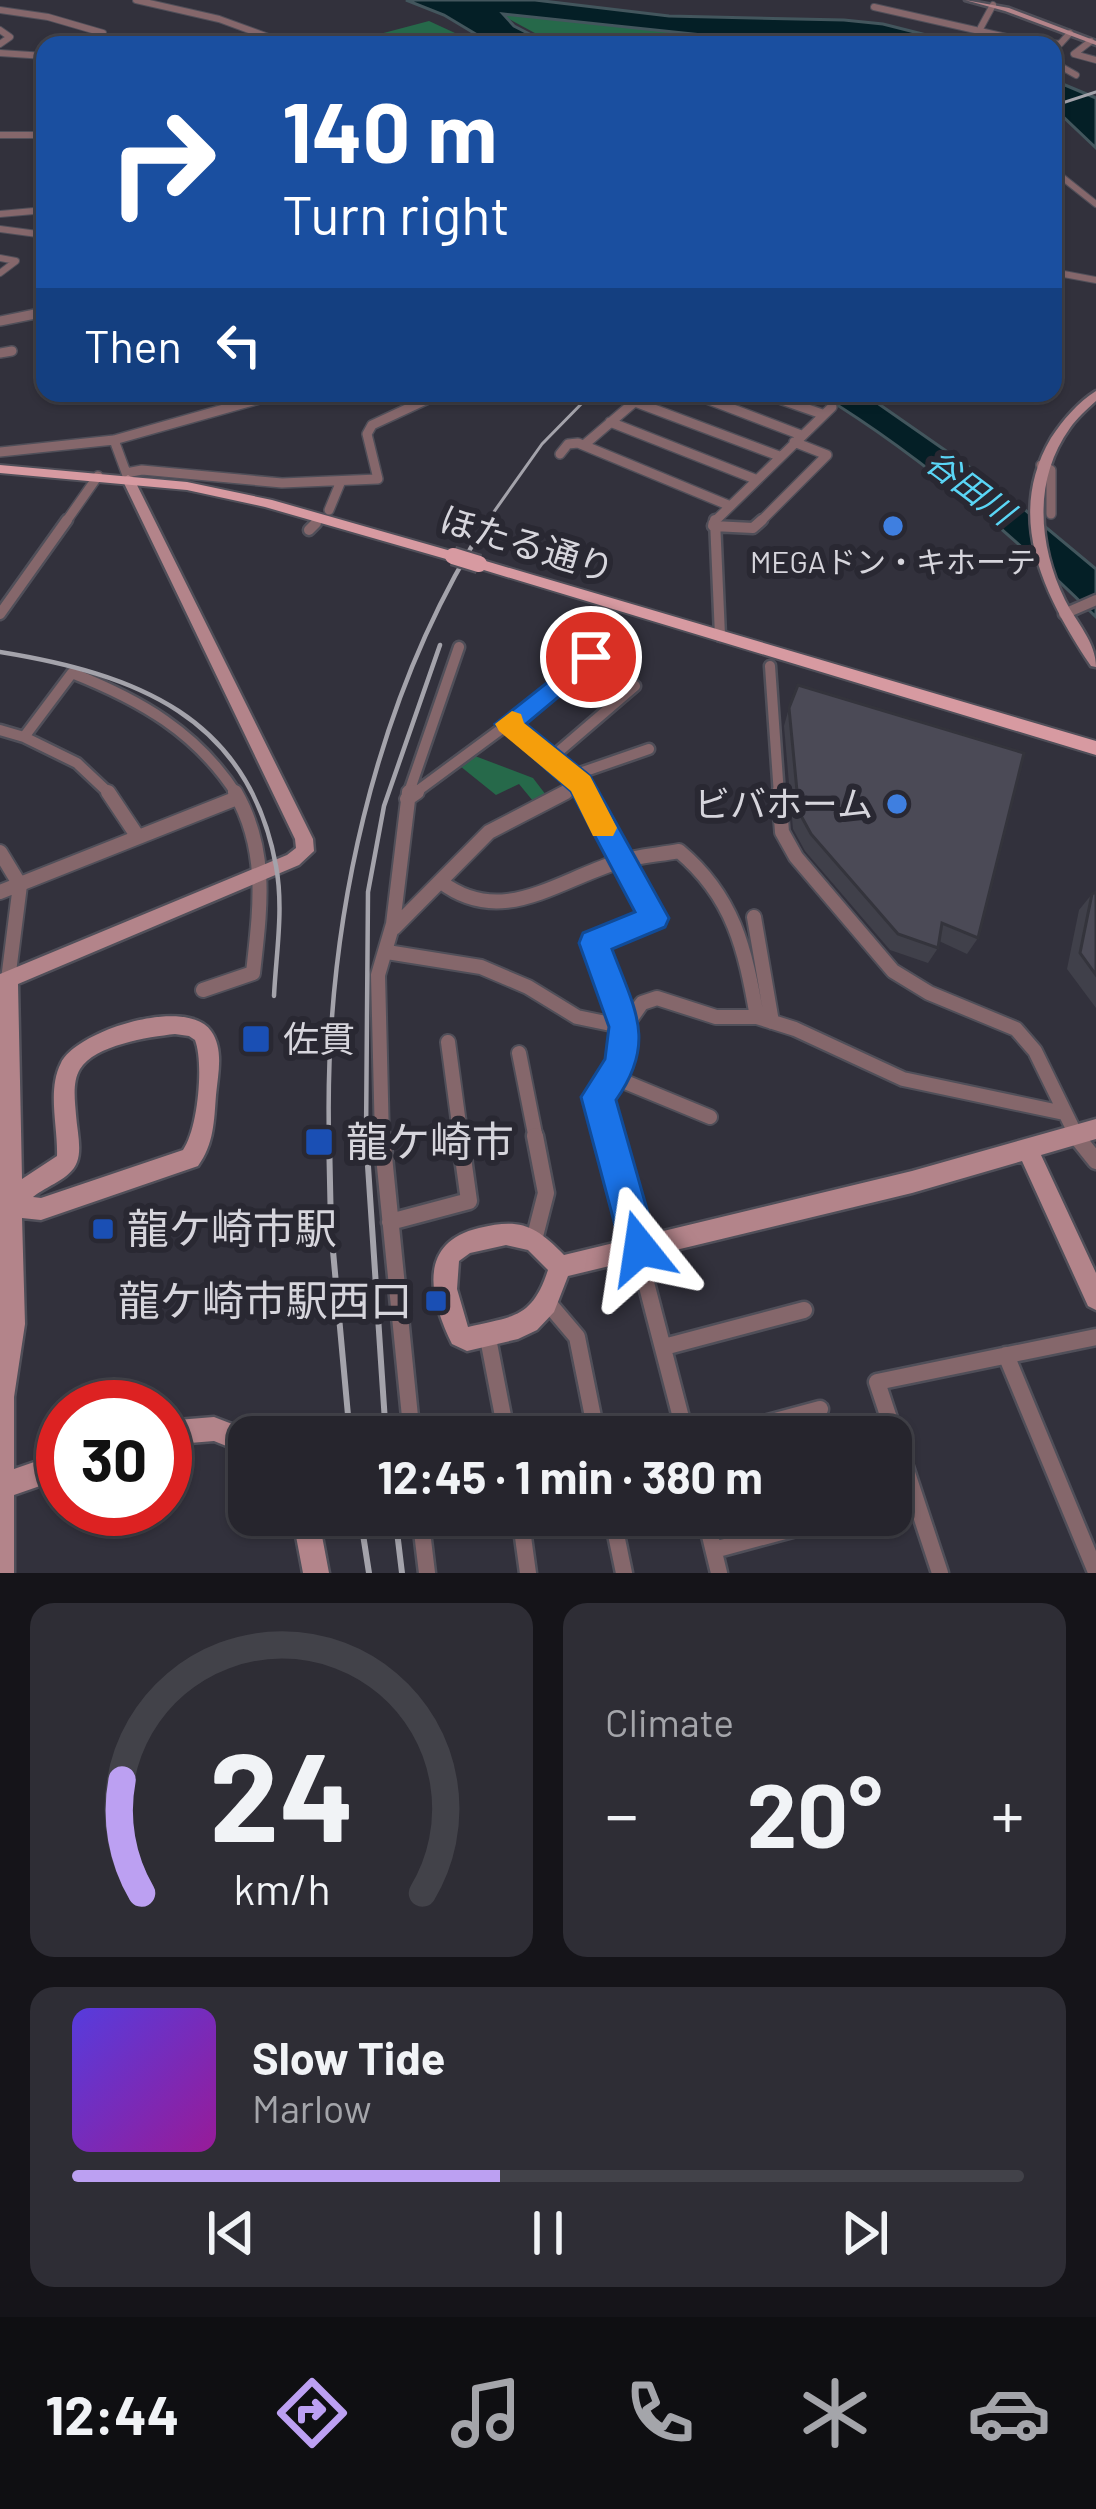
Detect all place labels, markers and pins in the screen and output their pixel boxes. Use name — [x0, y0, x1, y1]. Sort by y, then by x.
marker: MEGAドン・キホーテ — [880, 513, 906, 539]
place label: MEGAドン・キホーテ — [750, 543, 1036, 579]
pin — [540, 606, 642, 708]
place label: ビバホーム — [694, 781, 873, 824]
marker: ビバホーム — [884, 791, 910, 817]
place label: 佐貫 — [283, 1016, 355, 1059]
marker: 佐貫 — [240, 1023, 272, 1055]
place label: 龍ケ崎市 — [346, 1115, 514, 1165]
marker: 龍ケ崎市 — [303, 1126, 335, 1158]
place label: 龍ケ崎市駅 — [127, 1202, 337, 1252]
marker: 龍ケ崎市駅 — [90, 1216, 116, 1242]
place label: 龍ケ崎市駅西口 — [118, 1274, 412, 1324]
marker: 龍ケ崎市駅西口 — [423, 1288, 449, 1314]

